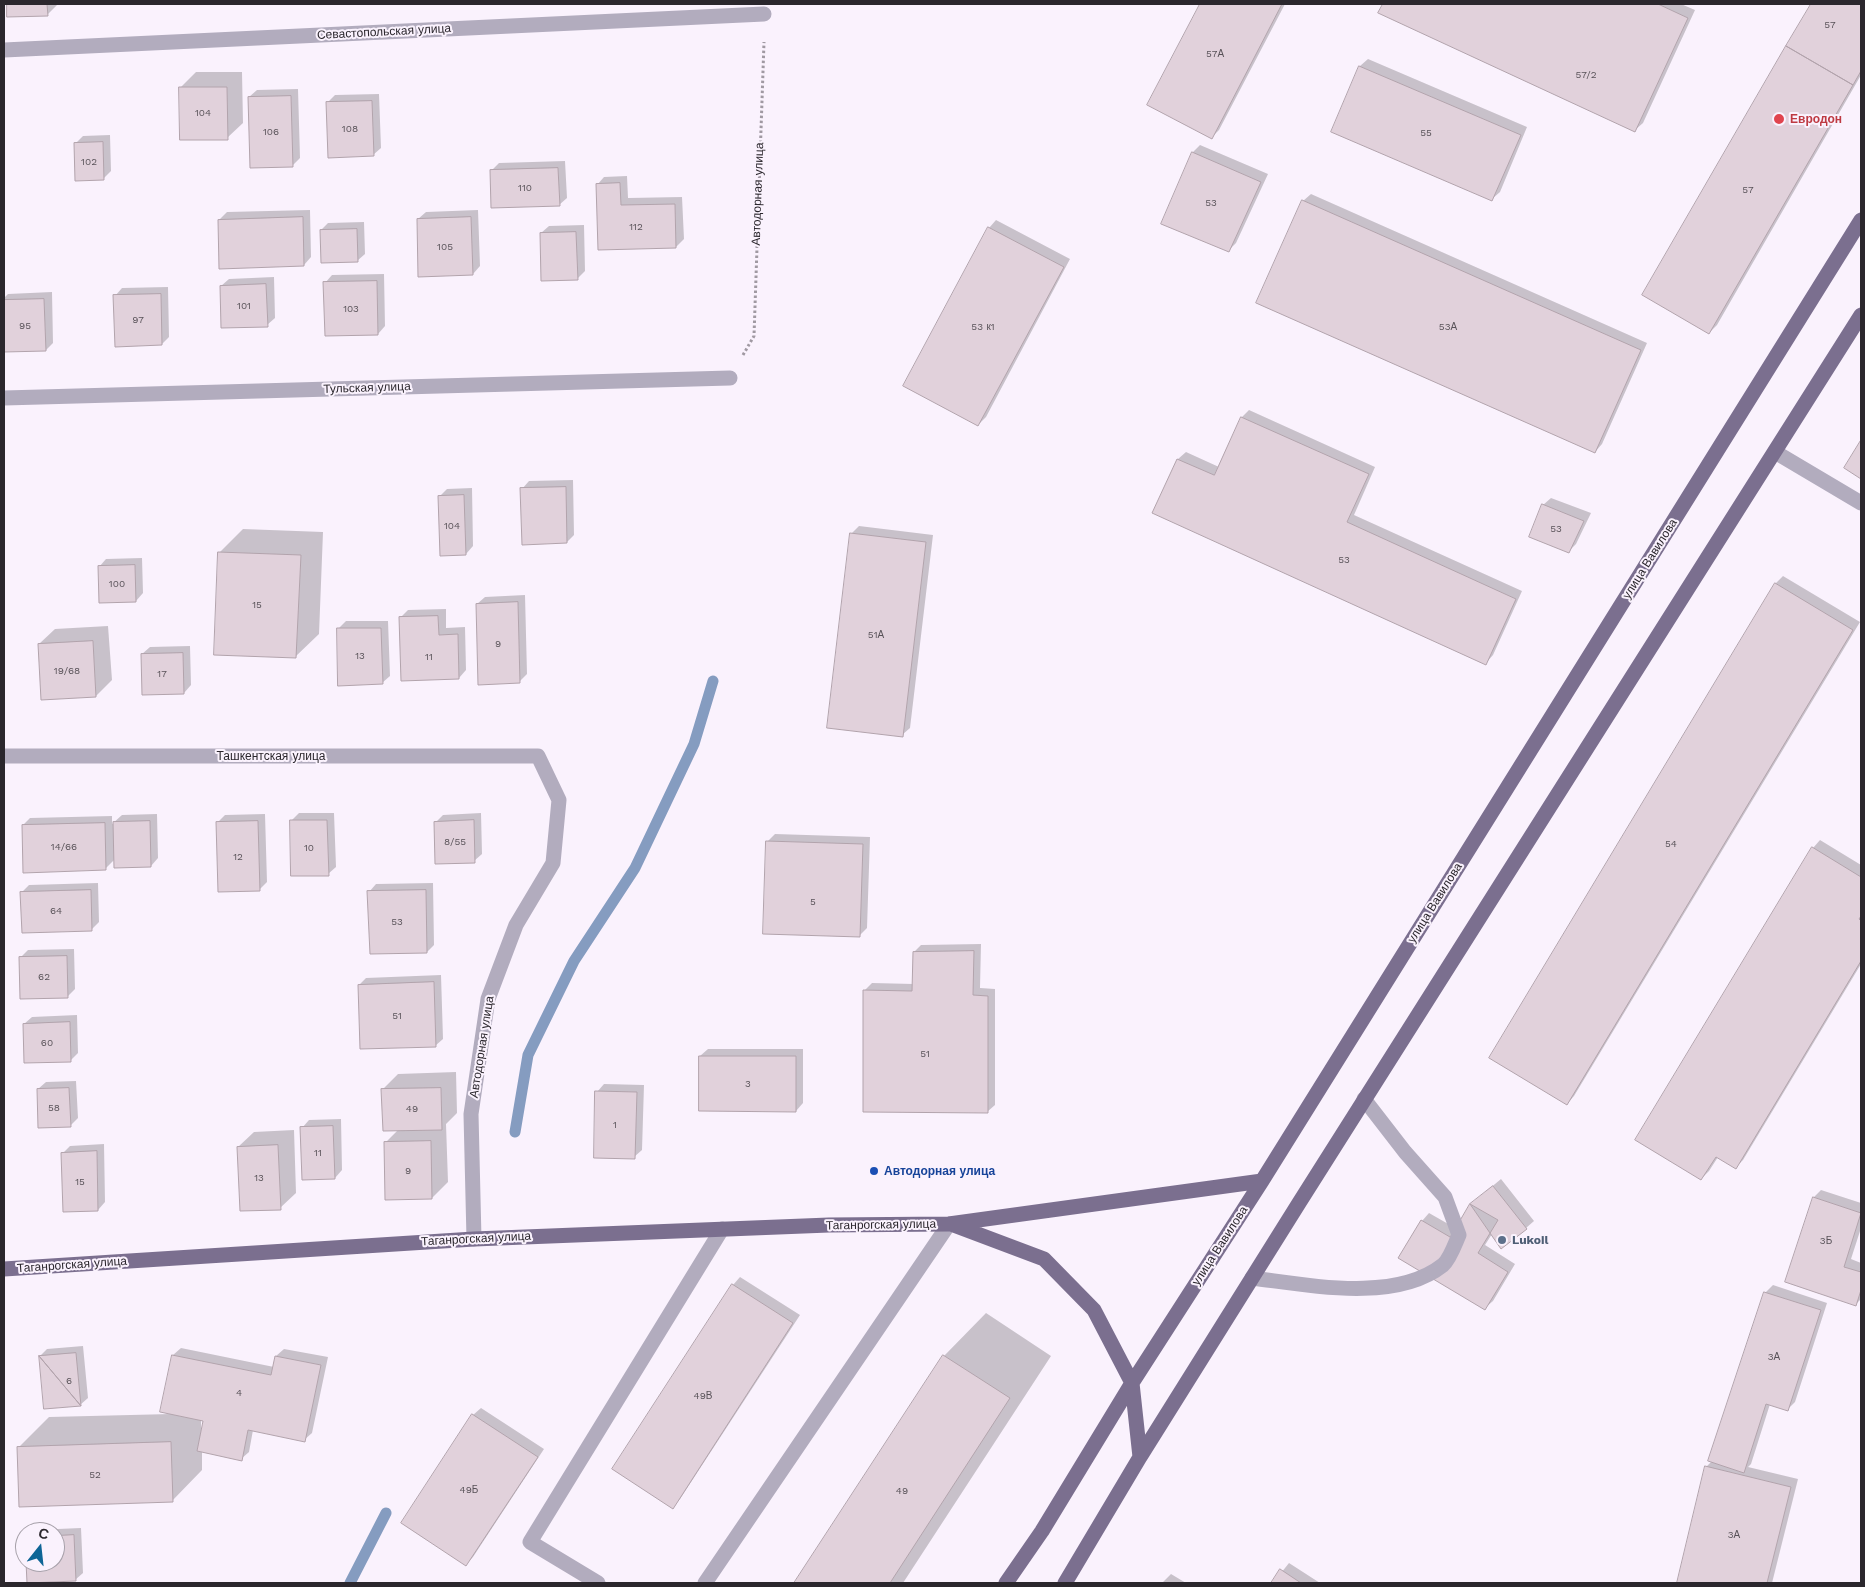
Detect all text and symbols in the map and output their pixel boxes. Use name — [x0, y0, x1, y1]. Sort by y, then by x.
house number: 57 — [1824, 19, 1836, 31]
street label: Севастопольская улица — [317, 21, 451, 43]
house number: 57А — [1206, 48, 1224, 60]
house number: 57/2 — [1575, 69, 1597, 81]
house number: 104 — [195, 107, 211, 119]
marker: Евродон — [1772, 112, 1786, 126]
place label: Евродон — [1790, 112, 1842, 126]
house number: 108 — [342, 123, 358, 135]
house number: 106 — [263, 126, 279, 138]
house number: 55 — [1420, 127, 1432, 139]
street label: Автодорная улица — [749, 142, 767, 246]
house number: 102 — [81, 156, 97, 168]
house number: 110 — [518, 182, 532, 194]
house number: 57 — [1742, 184, 1754, 196]
house number: 53 — [1205, 197, 1217, 209]
house number: 112 — [629, 221, 643, 233]
house number: 105 — [437, 241, 453, 253]
house number: 101 — [237, 300, 251, 312]
house number: 103 — [343, 303, 359, 315]
house number: 97 — [132, 314, 144, 326]
house number: 95 — [19, 320, 31, 332]
house number: 53 к1 — [971, 321, 995, 333]
house number: 53А — [1439, 321, 1457, 333]
street label: Тульская улица — [323, 379, 411, 397]
street label: улица Вавилова — [1620, 516, 1680, 602]
house number: 104 — [444, 520, 460, 532]
house number: 53 — [1550, 523, 1562, 535]
house number: 53 — [1338, 554, 1350, 566]
house number: 100 — [109, 578, 125, 590]
house number: 15 — [252, 599, 262, 611]
house number: 51А — [868, 629, 884, 641]
house number: 9 — [495, 638, 501, 650]
house number: 13 — [355, 650, 365, 662]
house number: 11 — [425, 651, 433, 663]
house number: 19/68 — [54, 665, 80, 677]
house number: 17 — [157, 668, 167, 680]
street label: Ташкентская улица — [217, 749, 325, 763]
house number: 8/55 — [444, 836, 466, 848]
house number: 54 — [1665, 838, 1677, 850]
house number: 14/66 — [51, 841, 77, 853]
house number: 10 — [304, 842, 314, 854]
house number: 12 — [233, 851, 243, 863]
street label: улица Вавилова — [1405, 860, 1465, 946]
house number: 5 — [810, 896, 816, 908]
house number: 64 — [50, 905, 62, 917]
house number: 53 — [391, 916, 403, 928]
house number: 62 — [38, 971, 50, 983]
street label: Автодорная улица — [467, 995, 497, 1099]
house number: 51 — [392, 1010, 402, 1022]
house number: 60 — [41, 1037, 53, 1049]
house number: 51 — [920, 1048, 930, 1060]
house number: 3 — [745, 1078, 751, 1090]
house number: 58 — [48, 1102, 60, 1114]
house number: 49 — [406, 1103, 418, 1115]
house number: 1 — [613, 1119, 617, 1131]
house number: 11 — [314, 1147, 322, 1159]
place label: Автодорная улица — [884, 1164, 995, 1178]
house number: 9 — [405, 1165, 411, 1177]
marker: Автодорная улица — [868, 1165, 880, 1177]
house number: 13 — [254, 1172, 264, 1184]
house number: 15 — [75, 1176, 85, 1188]
street label: улица Вавилова — [1189, 1204, 1251, 1288]
street label: Таганрогская улица — [826, 1217, 936, 1233]
street label: Таганрогская улица — [421, 1229, 531, 1249]
place label: Lukoil — [1512, 1233, 1548, 1247]
marker: Lukoil — [1496, 1234, 1508, 1246]
house number: 3Б — [1820, 1235, 1832, 1247]
street label: Таганрогская улица — [17, 1254, 127, 1276]
house number: 3А — [1768, 1351, 1780, 1363]
house number: 6 — [66, 1375, 72, 1387]
house number: 4 — [236, 1387, 242, 1399]
house number: 49В — [694, 1390, 712, 1402]
house number: 52 — [89, 1469, 101, 1481]
house number: 49Б — [460, 1484, 478, 1496]
house number: 49 — [896, 1485, 908, 1497]
north arrow — [15, 1522, 65, 1572]
text: С — [37, 1524, 51, 1543]
house number: 3А — [1728, 1529, 1740, 1541]

